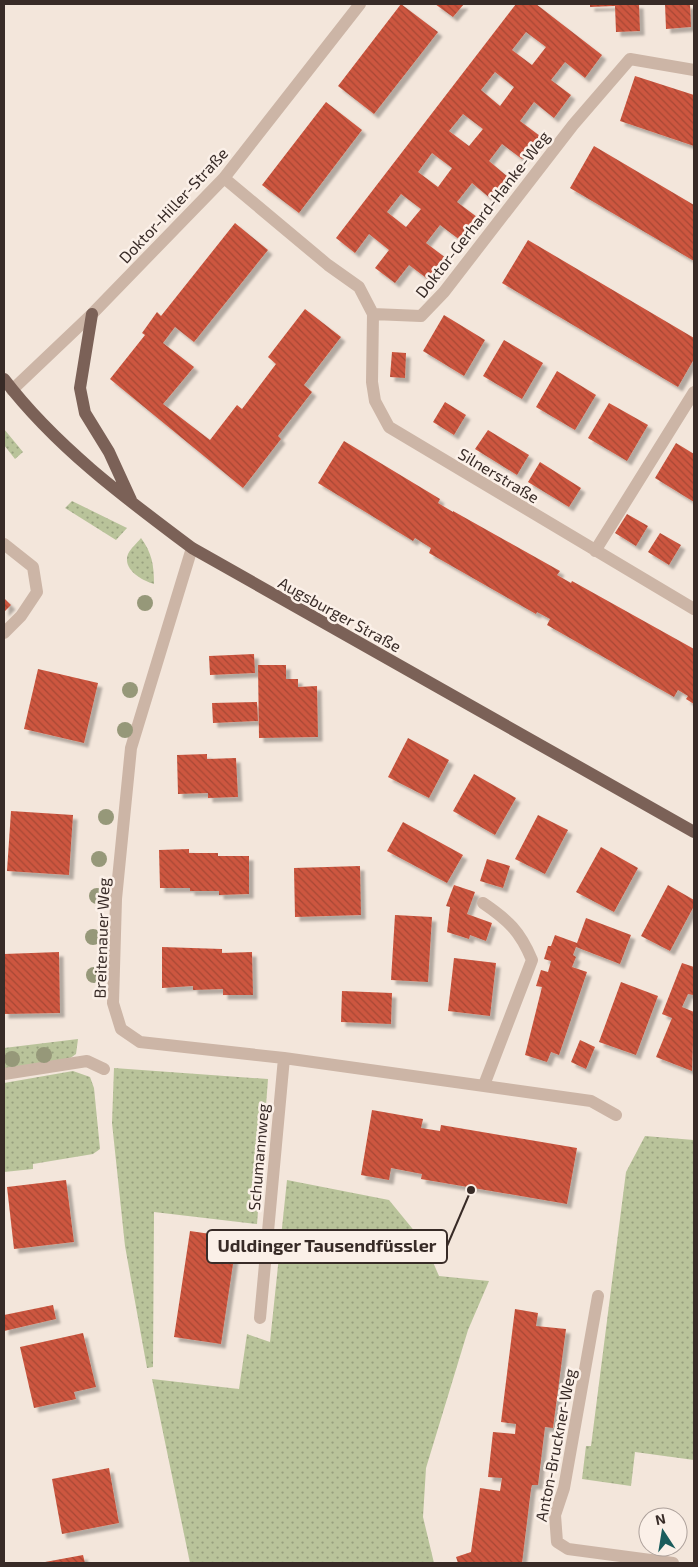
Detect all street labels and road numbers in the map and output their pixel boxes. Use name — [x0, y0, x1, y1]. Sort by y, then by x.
street label: Doktor-Gerhard-Hanke-Weg — [411, 127, 553, 301]
street label: Doktor-Hiller-Straße — [115, 143, 231, 267]
street label: Silnerstraße — [455, 443, 543, 507]
street label: Augsburger Straße — [275, 572, 405, 656]
street label: Breitenauer Weg — [89, 877, 113, 999]
street label: Schumannweg — [244, 1103, 272, 1211]
street label: Anton-Bruckner-Weg — [531, 1367, 579, 1523]

